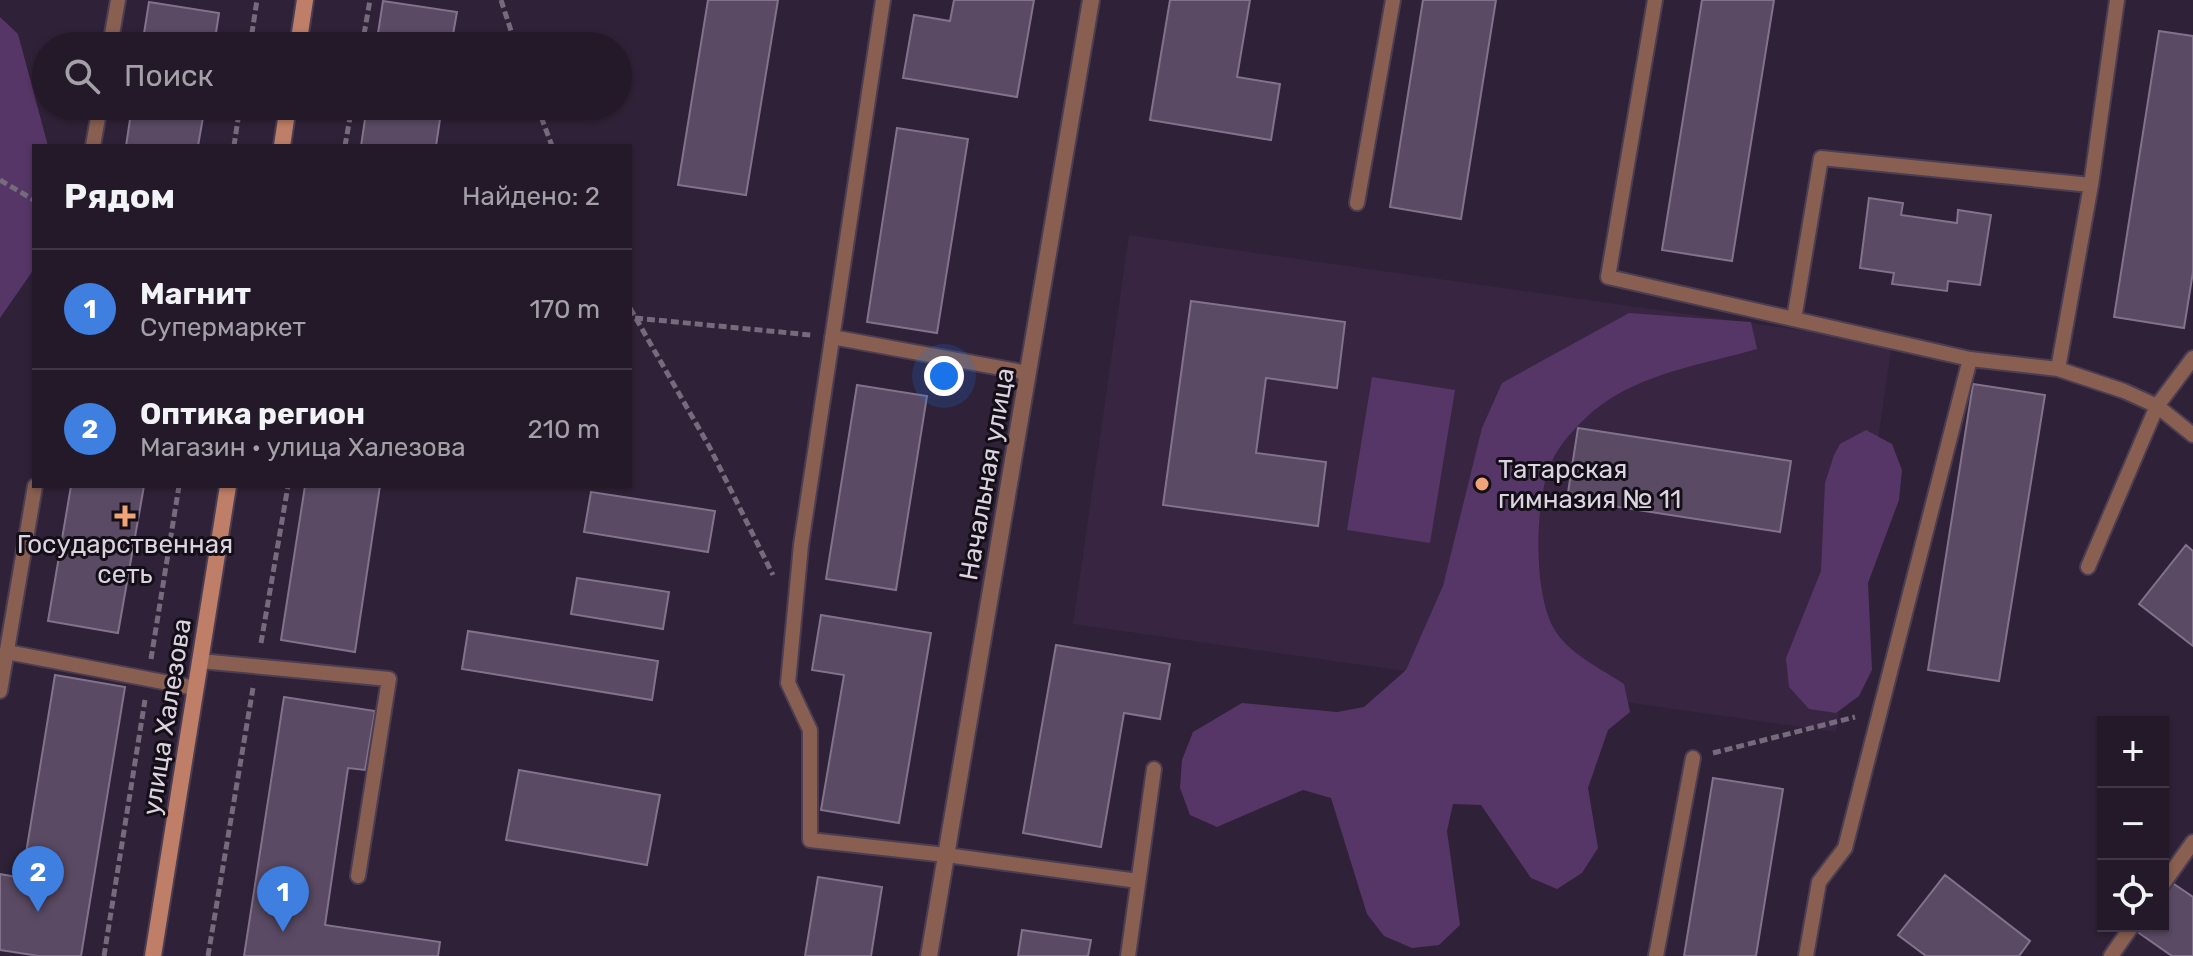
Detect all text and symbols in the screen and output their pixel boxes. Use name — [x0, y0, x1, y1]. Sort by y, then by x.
search box — [32, 32, 632, 120]
icon: search — [60, 54, 104, 98]
text: Поиск — [124, 58, 214, 94]
text: Рядом — [64, 176, 175, 217]
text: Найдено: 2 — [462, 181, 600, 212]
text: Магнит — [140, 276, 251, 312]
text: 1 — [84, 294, 96, 325]
text: 170 m — [530, 294, 600, 325]
text: Супермаркет — [140, 312, 306, 343]
your location — [924, 356, 964, 396]
street label: Начальная улица — [953, 365, 1021, 583]
text: Оптика регион — [140, 396, 365, 432]
text: 2 — [82, 414, 98, 445]
text: 210 m — [528, 414, 600, 445]
text: Магазин · улица Халезова — [140, 432, 466, 463]
place label: Татарская гимназия № 11 — [1498, 454, 1681, 515]
marker: Татарская гимназия № 11 — [1473, 475, 1491, 493]
marker: Государственная сеть — [116, 507, 134, 525]
place label: Государственная сеть — [17, 529, 233, 590]
street label: улица Халезова — [136, 616, 198, 818]
map controls — [2097, 716, 2169, 932]
button: + — [2097, 716, 2169, 788]
button: − — [2097, 788, 2169, 860]
pin: 2 — [12, 846, 64, 912]
button: locate — [2097, 860, 2169, 932]
pin: 1 — [257, 866, 309, 932]

